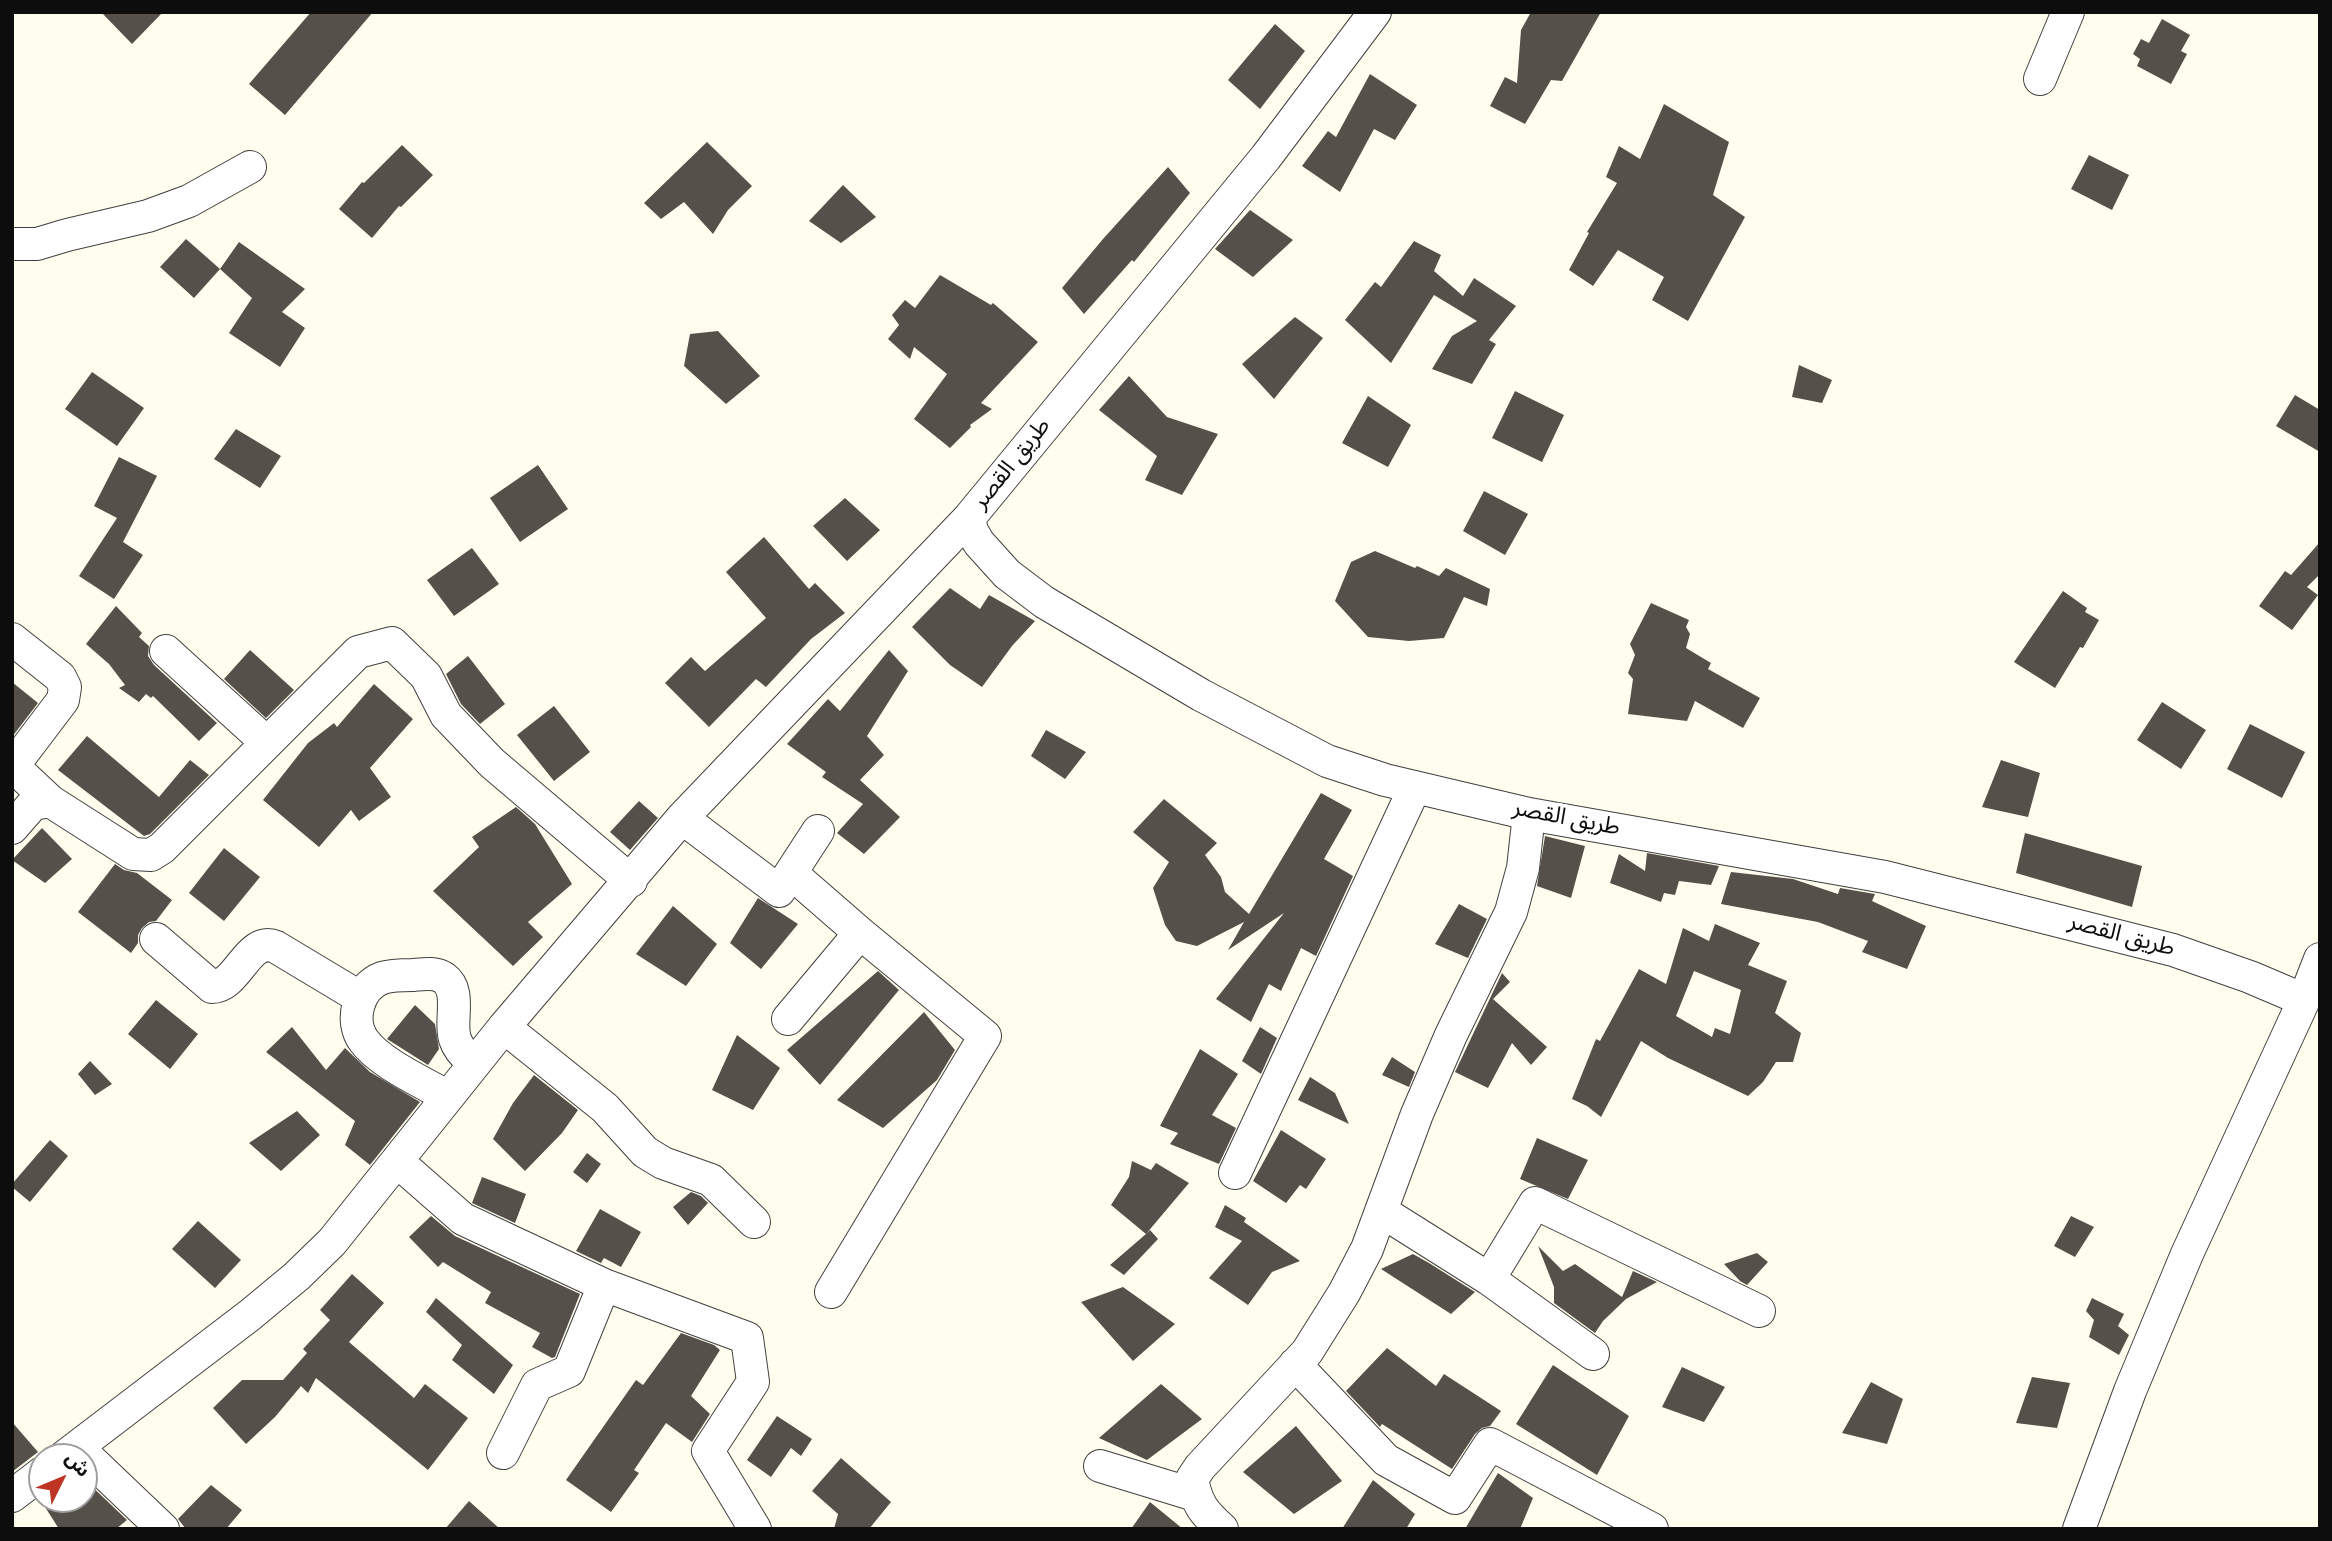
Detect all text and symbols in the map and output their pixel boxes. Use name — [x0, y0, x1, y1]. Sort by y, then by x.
street label: طريق القصر — [968, 414, 1058, 516]
street label: طريق القصر — [1510, 796, 1622, 844]
street label: طريق القصر — [2065, 910, 2177, 964]
north arrow — [28, 1443, 98, 1513]
text: ش — [58, 1445, 97, 1484]

